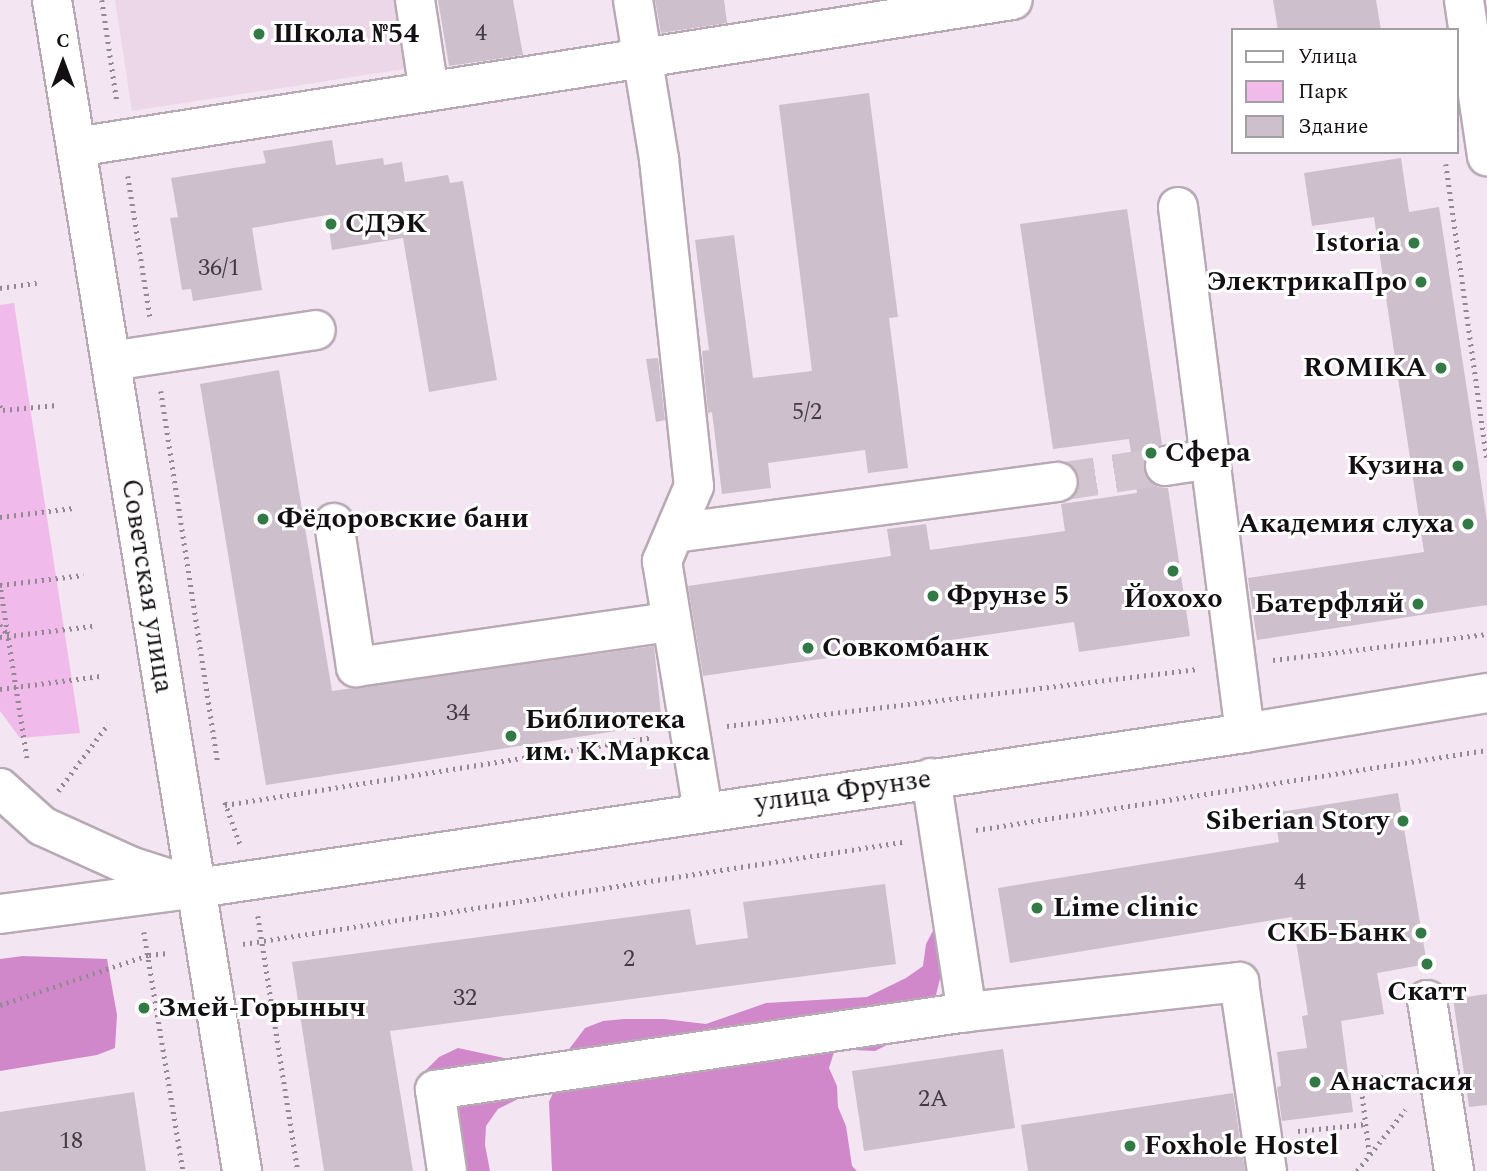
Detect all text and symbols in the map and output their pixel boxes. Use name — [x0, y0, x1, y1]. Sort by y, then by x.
place label: Школа №54 — [273, 17, 419, 51]
house number: 4 — [475, 20, 487, 48]
marker: Школа №54 — [251, 26, 267, 42]
text: С — [56, 27, 70, 56]
north arrow — [28, 28, 98, 98]
legend — [1232, 28, 1459, 154]
text: Улица — [1298, 41, 1357, 73]
text: Парк — [1298, 76, 1348, 108]
text: Здание — [1298, 111, 1368, 143]
place label: СДЭК — [345, 207, 427, 241]
marker: СДЭК — [323, 216, 339, 232]
place label: Istoria — [1315, 226, 1400, 260]
marker: Istoria — [1406, 235, 1422, 251]
house number: 36/1 — [198, 255, 240, 283]
place label: ЭлектрикаПро — [1206, 265, 1407, 299]
marker: ЭлектрикаПро — [1413, 274, 1429, 290]
place label: ROMIKA — [1303, 351, 1427, 385]
marker: ROMIKA — [1433, 360, 1449, 376]
house number: 5/2 — [792, 399, 822, 427]
place label: Сфера — [1165, 436, 1251, 470]
marker: Сфера — [1143, 445, 1159, 461]
place label: Кузина — [1347, 449, 1444, 483]
marker: Кузина — [1450, 458, 1466, 474]
street label: Советская улица — [113, 476, 181, 696]
place label: Фёдоровские бани — [277, 502, 529, 536]
place label: Академия слуха — [1238, 507, 1454, 541]
marker: Фёдоровские бани — [255, 511, 271, 527]
marker: Академия слуха — [1460, 516, 1476, 532]
marker: Йохохо — [1165, 563, 1181, 579]
place label: Фрунзе 5 — [947, 579, 1069, 613]
place label: Йохохо — [1124, 582, 1222, 616]
place label: Батерфляй — [1255, 587, 1404, 621]
marker: Фрунзе 5 — [925, 588, 941, 604]
marker: Батерфляй — [1410, 596, 1426, 612]
place label: Совкомбанк — [822, 631, 989, 665]
marker: Совкомбанк — [800, 640, 816, 656]
house number: 34 — [446, 700, 470, 728]
place label: Библиотека им. К.Маркса — [525, 703, 710, 769]
marker: Библиотека им. К.Маркса — [503, 728, 519, 744]
street label: улица Фрунзе — [753, 762, 933, 820]
place label: Siberian Story — [1205, 804, 1389, 838]
marker: Siberian Story — [1395, 813, 1411, 829]
house number: 4 — [1294, 869, 1306, 897]
place label: Lime clinic — [1053, 891, 1199, 925]
marker: Lime clinic — [1027, 898, 1047, 918]
place label: СКБ-Банк — [1267, 916, 1407, 950]
marker: СКБ-Банк — [1413, 925, 1429, 941]
house number: 2 — [623, 946, 635, 974]
marker: Скатт — [1419, 956, 1435, 972]
place label: Скатт — [1387, 975, 1467, 1009]
house number: 32 — [453, 985, 477, 1013]
place label: Змей-Горыныч — [158, 991, 366, 1025]
marker: Змей-Горыныч — [136, 1000, 152, 1016]
place label: Анастасия — [1329, 1065, 1473, 1099]
marker: Анастасия — [1307, 1074, 1323, 1090]
house number: 2А — [918, 1086, 948, 1114]
house number: 18 — [59, 1128, 83, 1156]
place label: Foxhole Hostel — [1144, 1129, 1339, 1163]
marker: Foxhole Hostel — [1122, 1138, 1138, 1154]

